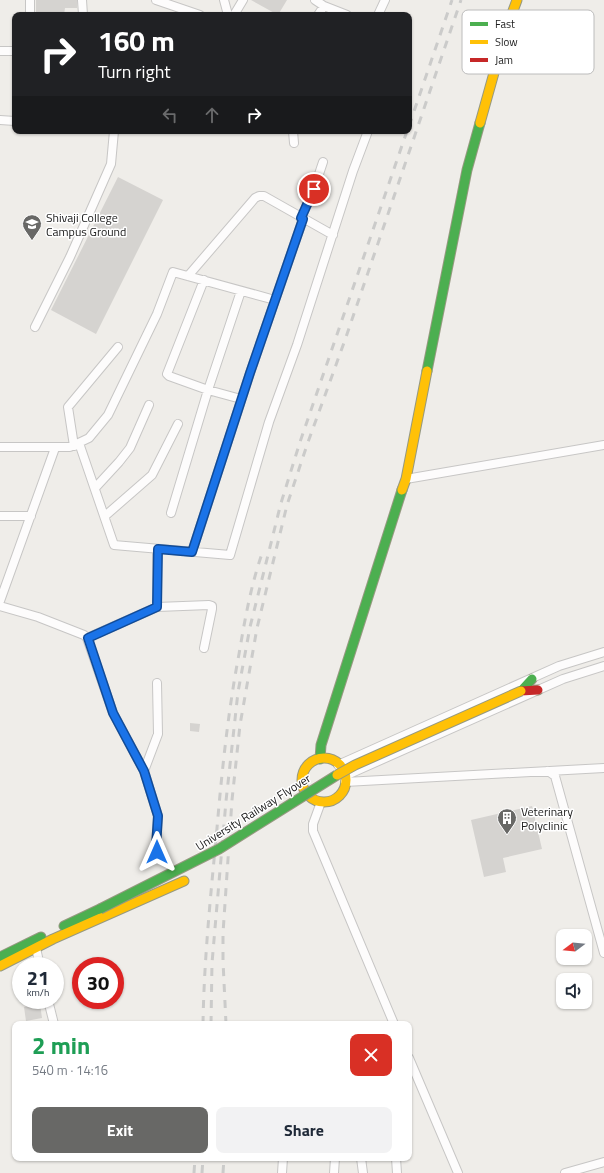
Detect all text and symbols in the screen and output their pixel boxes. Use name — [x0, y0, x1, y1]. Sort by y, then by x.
legend — [462, 10, 594, 74]
text: Fast — [495, 16, 515, 32]
text: 160 m — [98, 19, 175, 62]
icon: right — [32, 28, 84, 80]
text: Slow — [495, 34, 518, 50]
text: Jam — [495, 52, 513, 68]
text: Turn right — [98, 58, 171, 85]
icon: left — [159, 104, 181, 126]
icon: ahead — [201, 104, 223, 126]
icon: right — [243, 104, 265, 126]
pin — [297, 172, 331, 206]
icon: arrive — [303, 178, 325, 200]
place label: Shivaji College Campus Ground — [46, 208, 126, 241]
school or university icon: Shivaji College Campus Ground — [21, 213, 43, 241]
street label: University Railway Flyover — [192, 769, 314, 855]
place label: Veterinary Polyclinic — [521, 802, 573, 835]
building icon: Veterinary Polyclinic — [496, 807, 518, 835]
position arrow — [136, 831, 178, 873]
north arrow — [556, 929, 592, 965]
map controls — [556, 929, 592, 1009]
speed limit sign: 30 — [72, 957, 124, 1009]
text: 21 — [27, 962, 49, 993]
button: sound — [556, 973, 592, 1009]
text: km/h — [27, 985, 49, 1000]
text: 2 min — [32, 1027, 90, 1063]
button: close — [350, 1034, 392, 1076]
text: 540 m · 14:16 — [32, 1060, 108, 1080]
button: Exit — [32, 1107, 208, 1153]
button: Share — [216, 1107, 392, 1153]

